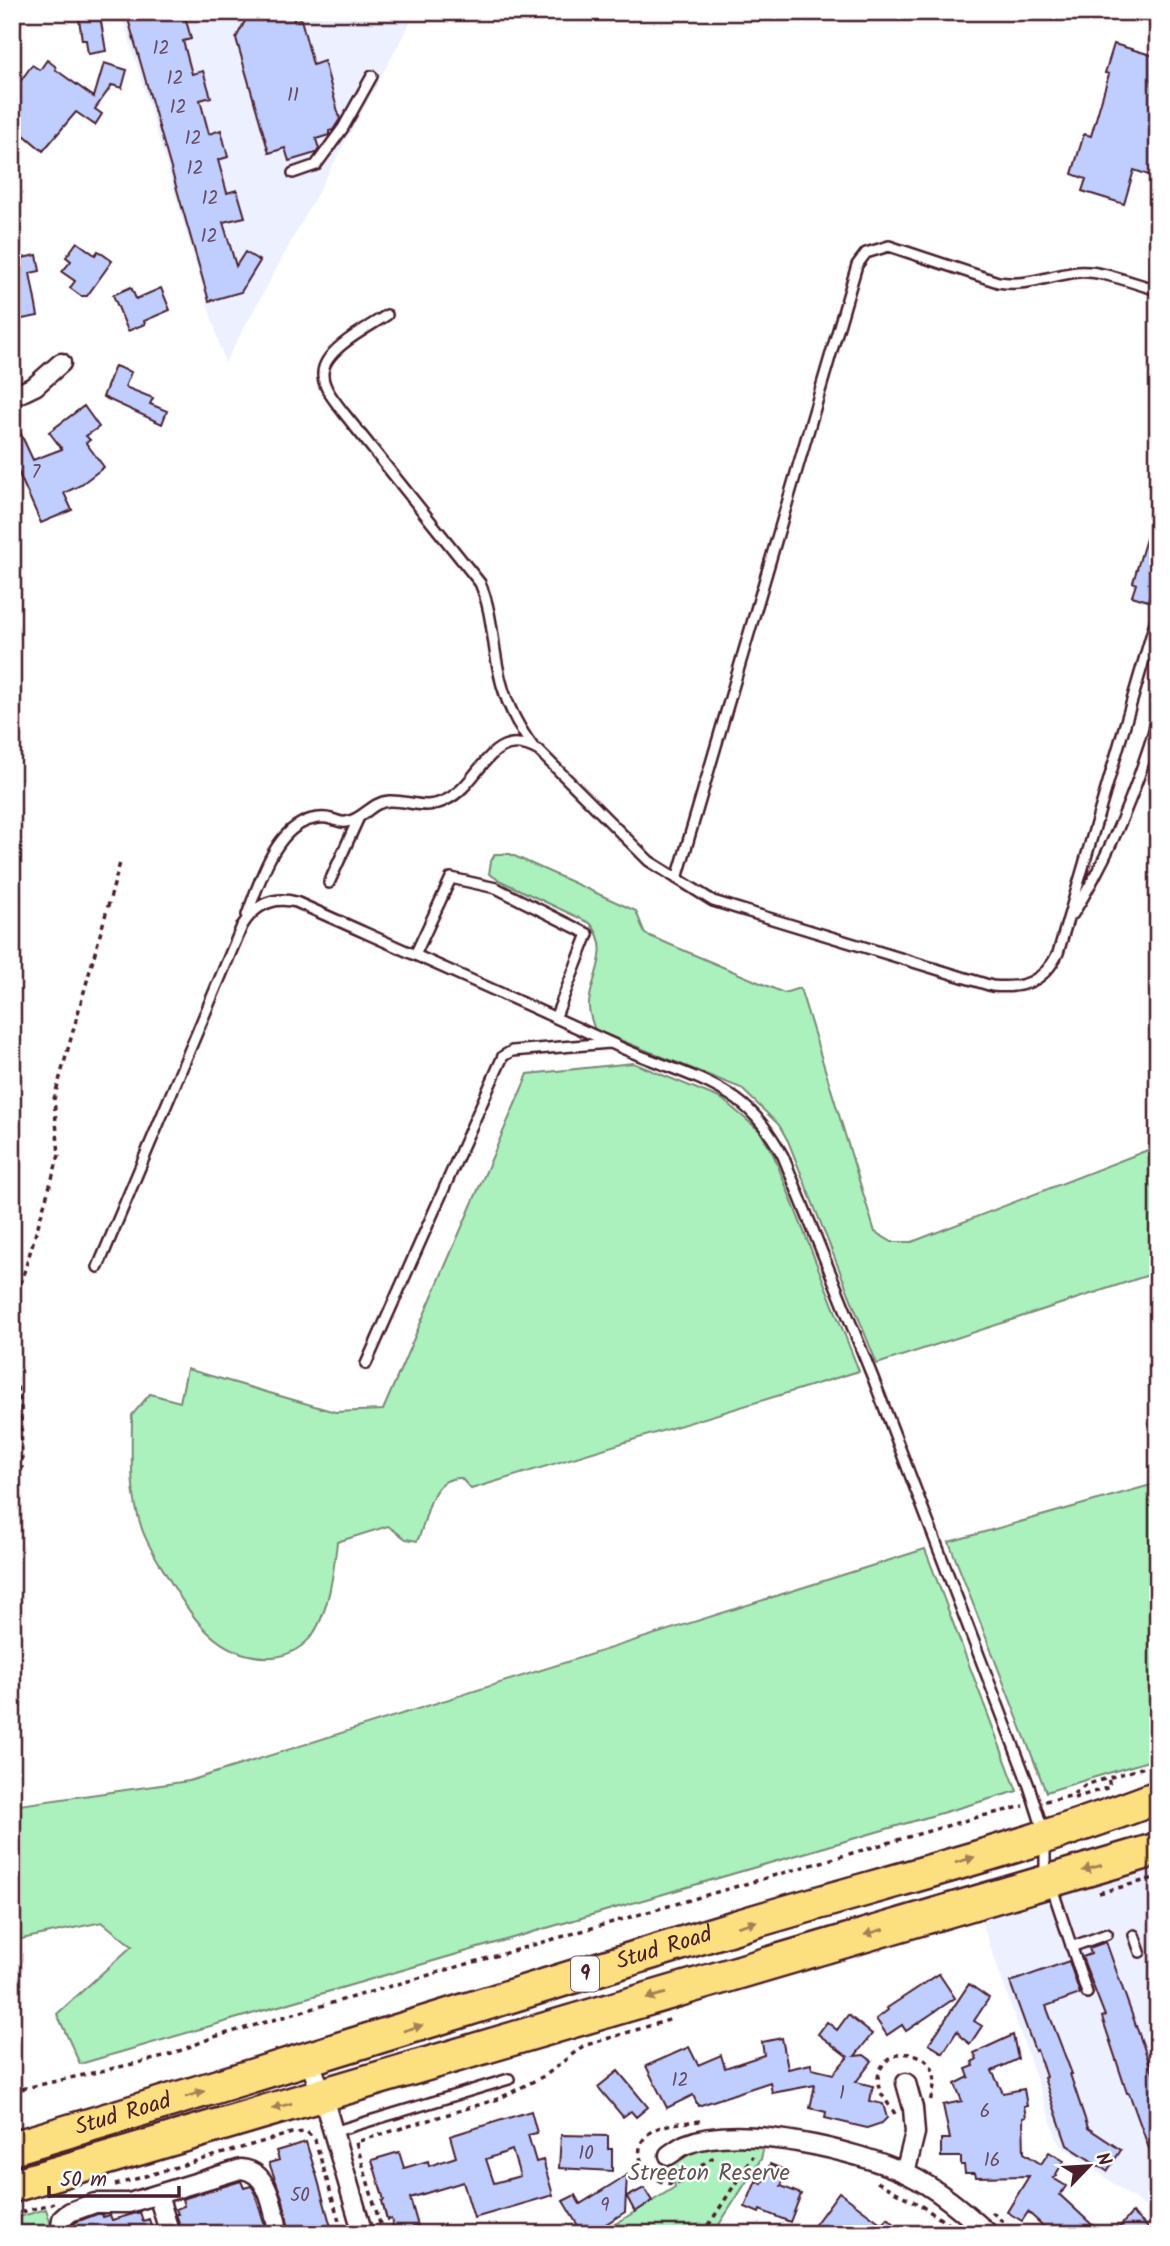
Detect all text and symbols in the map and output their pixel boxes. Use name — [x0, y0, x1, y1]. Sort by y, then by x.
house number: 12 — [152, 34, 170, 64]
house number: 12 — [166, 64, 184, 94]
house number: 11 — [287, 81, 299, 111]
house number: 12 — [169, 93, 187, 123]
house number: 12 — [184, 124, 202, 154]
house number: 12 — [186, 154, 204, 184]
house number: 12 — [201, 184, 219, 214]
house number: 12 — [200, 222, 218, 252]
house number: 7 — [32, 458, 42, 488]
one-way arrow — [955, 1854, 976, 1864]
one-way arrow — [1081, 1863, 1103, 1874]
street label: Stud Road — [612, 1917, 717, 1980]
one-way arrow — [737, 1918, 758, 1928]
one-way arrow — [863, 1927, 884, 1937]
road number: 9 — [571, 1956, 599, 1992]
one-way arrow — [644, 1991, 666, 2002]
one-way arrow — [402, 2022, 423, 2032]
house number: 12 — [671, 2066, 689, 2096]
house number: 1 — [839, 2079, 845, 2109]
street label: Stud Road — [71, 2083, 176, 2146]
one-way arrow — [185, 2089, 206, 2099]
house number: 6 — [980, 2097, 990, 2127]
one-way arrow — [271, 2101, 293, 2112]
north arrow — [1054, 2130, 1124, 2200]
house number: 10 — [578, 2139, 594, 2169]
house number: 16 — [984, 2146, 1000, 2176]
text: N — [1086, 2148, 1119, 2171]
scale bar — [49, 2155, 178, 2199]
park label: Streeton Reserve — [628, 2156, 790, 2192]
text: 50 m — [60, 2164, 107, 2197]
house number: 50 — [290, 2181, 310, 2211]
house number: 9 — [600, 2191, 610, 2221]

